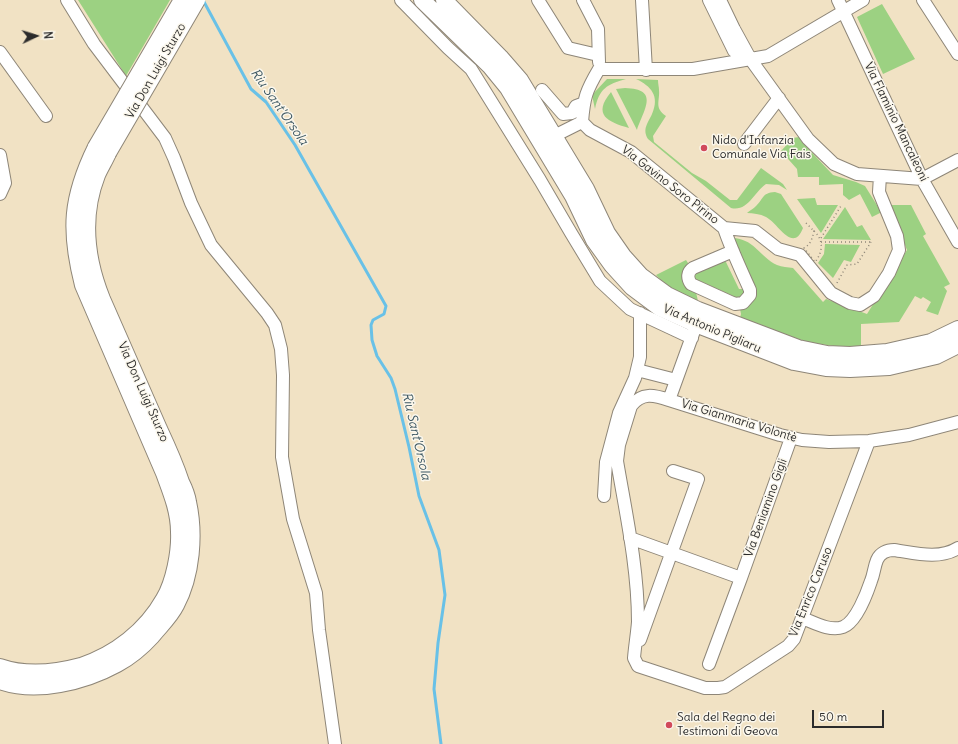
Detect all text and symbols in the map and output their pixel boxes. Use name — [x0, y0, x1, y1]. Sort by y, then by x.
north arrow — [16, 16, 56, 56]
street label: Via Don Luigi Sturzo — [123, 21, 189, 121]
text: N — [41, 31, 55, 39]
street label: Via Flaminio Mancaleoni — [861, 60, 931, 184]
water label: Riu Sant'Orsola — [247, 66, 311, 148]
place label: Nido d'Infanzia Comunale Via Fais — [712, 134, 811, 162]
street label: Via Gavino Soro Pirino — [619, 143, 721, 227]
marker: Nido d'Infanzia Comunale Via Fais — [699, 143, 709, 153]
street label: Via Antonio Pigliaru — [661, 302, 763, 356]
street label: Via Don Luigi Sturzo — [114, 340, 172, 444]
water label: Riu Sant'Orsola — [398, 391, 434, 481]
street label: Via Gianmaria Volontè — [679, 397, 799, 445]
street label: Via Beniamino Gigli — [741, 457, 791, 559]
street label: Via Enrico Caruso — [786, 545, 836, 639]
scale bar — [814, 702, 886, 728]
text: 50 m — [819, 709, 847, 724]
place label: Sala del Regno dei Testimoni di Geova — [677, 711, 778, 739]
marker: Sala del Regno dei Testimoni di Geova — [664, 720, 674, 730]

